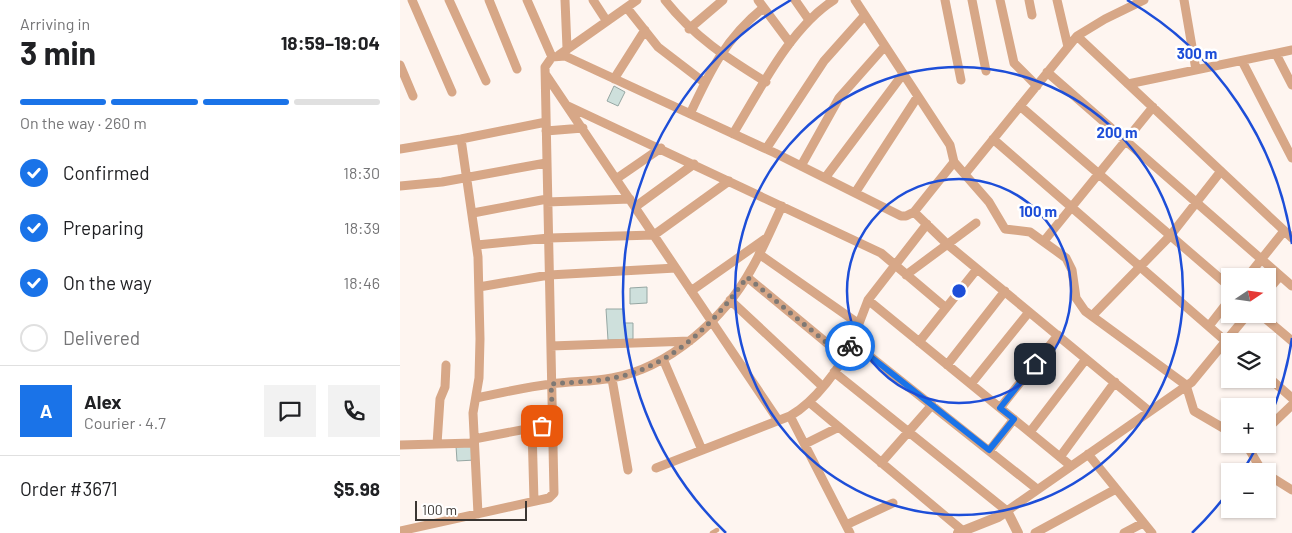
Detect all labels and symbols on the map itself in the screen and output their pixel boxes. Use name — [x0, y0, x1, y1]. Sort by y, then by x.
text: 300 m — [1177, 44, 1217, 62]
text: 200 m — [1096, 123, 1138, 141]
text: 100 m — [1019, 202, 1057, 220]
north arrow — [1221, 268, 1276, 322]
centre of rings — [950, 282, 968, 300]
courier — [825, 321, 875, 371]
pin — [1014, 343, 1056, 385]
pin — [521, 405, 563, 447]
scale bar — [415, 498, 528, 521]

